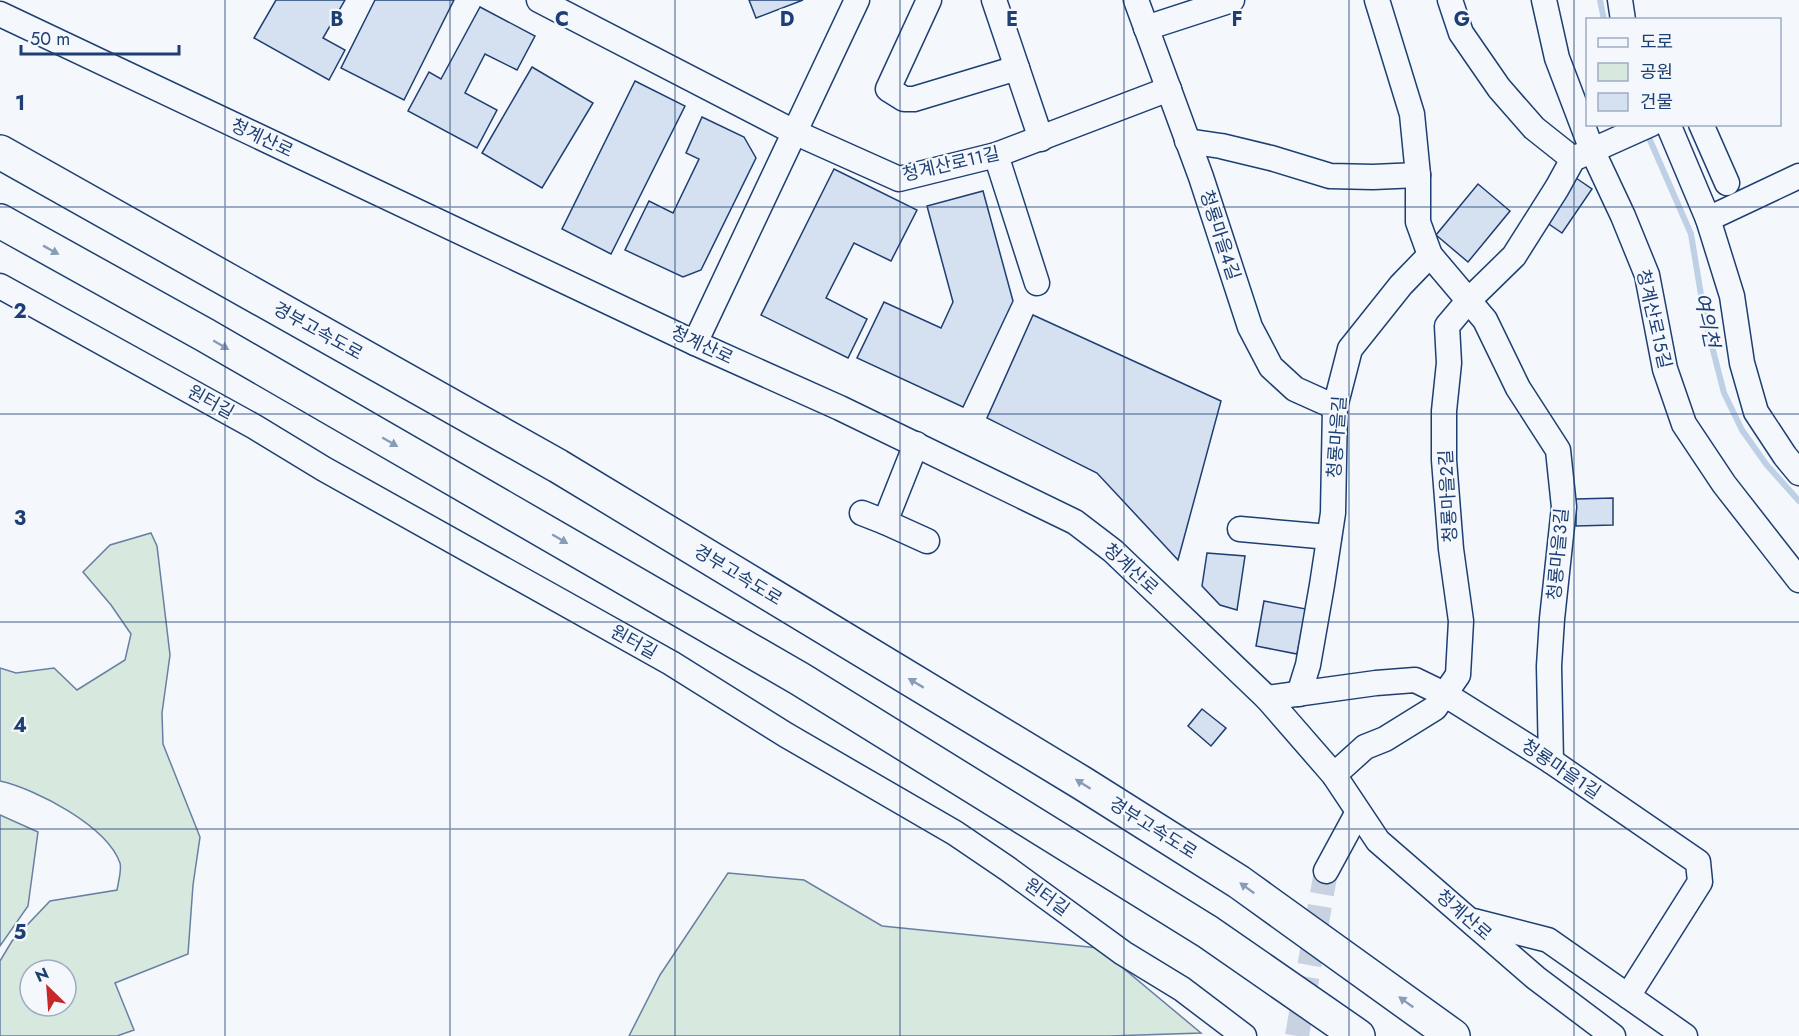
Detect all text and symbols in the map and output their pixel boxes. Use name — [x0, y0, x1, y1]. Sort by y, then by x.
text: B — [330, 5, 344, 34]
text: C — [555, 5, 569, 34]
text: D — [780, 5, 794, 34]
text: E — [1006, 5, 1018, 34]
text: F — [1231, 5, 1243, 34]
text: G — [1454, 5, 1470, 34]
scale bar — [21, 18, 178, 56]
legend — [1586, 18, 1781, 126]
text: 50 m — [30, 26, 70, 52]
text: 도로 — [1640, 29, 1673, 55]
text: 공원 — [1640, 59, 1673, 85]
text: 1 — [15, 89, 25, 118]
text: 건물 — [1640, 89, 1673, 115]
street label: 청계산로 — [226, 112, 298, 164]
street label: 청계산로11길 — [900, 140, 1002, 188]
street label: 청룡마을4길 — [1193, 187, 1247, 283]
one-way arrow — [43, 244, 59, 255]
street label: 청계산로15길 — [1630, 267, 1678, 371]
water label: 여의천 — [1687, 290, 1727, 353]
street label: 경부고속도로 — [268, 296, 368, 366]
text: 2 — [13, 297, 27, 326]
street label: 청계산로 — [666, 319, 738, 371]
one-way arrow — [213, 339, 230, 349]
street label: 원터길 — [183, 379, 239, 425]
street label: 청룡마을길 — [1321, 395, 1353, 479]
one-way arrow — [382, 437, 399, 447]
street label: 청룡마을2길 — [1433, 449, 1463, 543]
text: 3 — [14, 504, 26, 533]
street label: 청룡마을3길 — [1541, 507, 1575, 601]
one-way arrow — [551, 534, 568, 544]
street label: 청계산로 — [1098, 537, 1164, 601]
street label: 경부고속도로 — [689, 538, 787, 612]
street label: 원터길 — [606, 619, 662, 665]
one-way arrow — [908, 677, 924, 688]
text: 4 — [13, 711, 27, 740]
street label: 청룡마을1길 — [1516, 733, 1606, 805]
one-way arrow — [1075, 778, 1091, 789]
street label: 경부고속도로 — [1104, 791, 1202, 865]
street label: 원터길 — [1019, 872, 1075, 922]
one-way arrow — [1240, 883, 1255, 895]
street label: 청계산로 — [1430, 883, 1498, 947]
text: 5 — [14, 918, 27, 947]
north arrow — [18, 958, 78, 1018]
text: N — [31, 962, 52, 988]
one-way arrow — [1398, 996, 1414, 1008]

